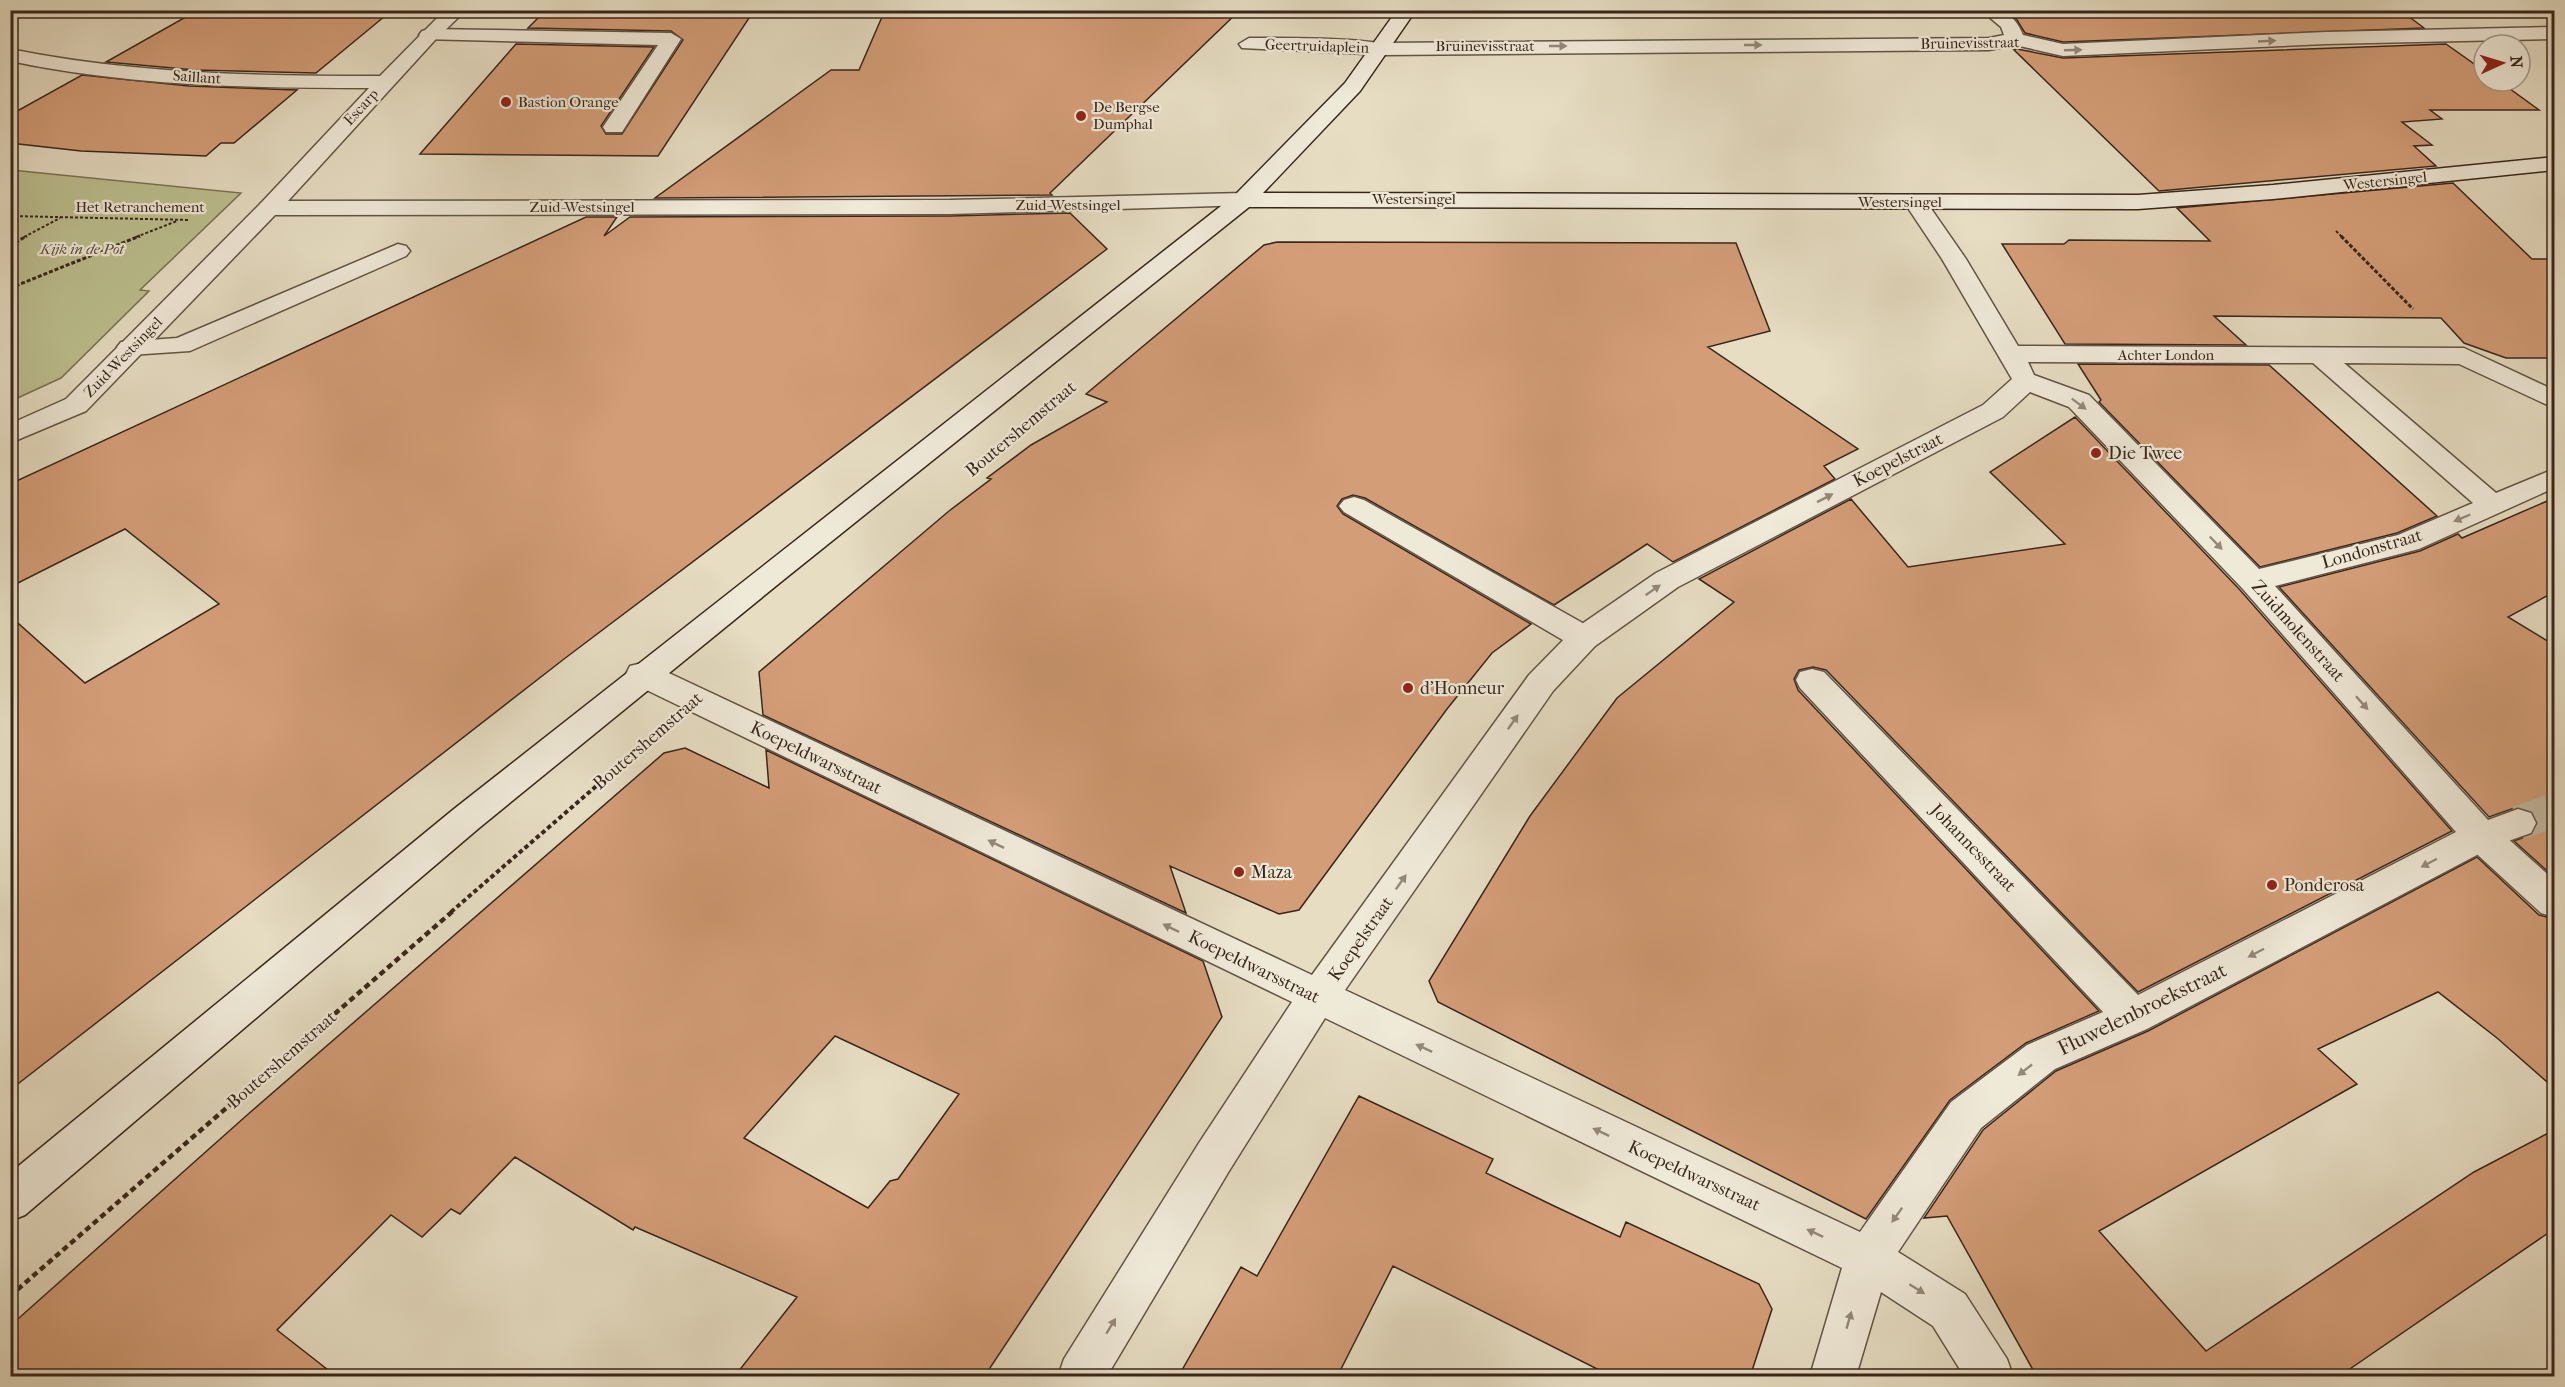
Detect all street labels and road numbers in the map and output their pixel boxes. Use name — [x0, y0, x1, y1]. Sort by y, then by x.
street label: Bruinevisstraat — [1920, 33, 2020, 53]
street label: Geertruidaplein — [1265, 35, 1370, 57]
street label: Bruinevisstraat — [1435, 37, 1535, 55]
street label: Saillant — [172, 66, 222, 88]
street label: Escarp — [340, 85, 382, 129]
street label: Westersingel — [2341, 168, 2428, 194]
street label: Westersingel — [1371, 190, 1456, 208]
street label: Westersingel — [1857, 193, 1942, 211]
street label: Zuid-Westsingel — [1015, 196, 1121, 214]
street label: Het Retranchement — [75, 198, 205, 216]
street label: Zuid-Westsingel — [529, 198, 635, 216]
street label: Zuid-Westsingel — [80, 313, 166, 401]
street label: Achter London — [2117, 346, 2215, 364]
street label: Boutershemstraat — [961, 376, 1081, 481]
street label: Koepelstraat — [1849, 428, 1947, 492]
street label: Londonstraat — [2319, 525, 2425, 573]
street label: Zuidmolenstraat — [2247, 576, 2349, 686]
street label: Boutershemstraat — [589, 687, 707, 794]
street label: Koepeldwarsstraat — [747, 717, 886, 799]
street label: Johannesstraat — [1924, 798, 2021, 897]
street label: Koepelstraat — [1324, 892, 1398, 985]
street label: Koepeldwarsstraat — [1185, 926, 1324, 1008]
street label: Fluwelenbroekstraat — [2054, 957, 2231, 1060]
street label: Boutershemstraat — [223, 1006, 341, 1113]
street label: Koepeldwarsstraat — [1625, 1136, 1764, 1216]

